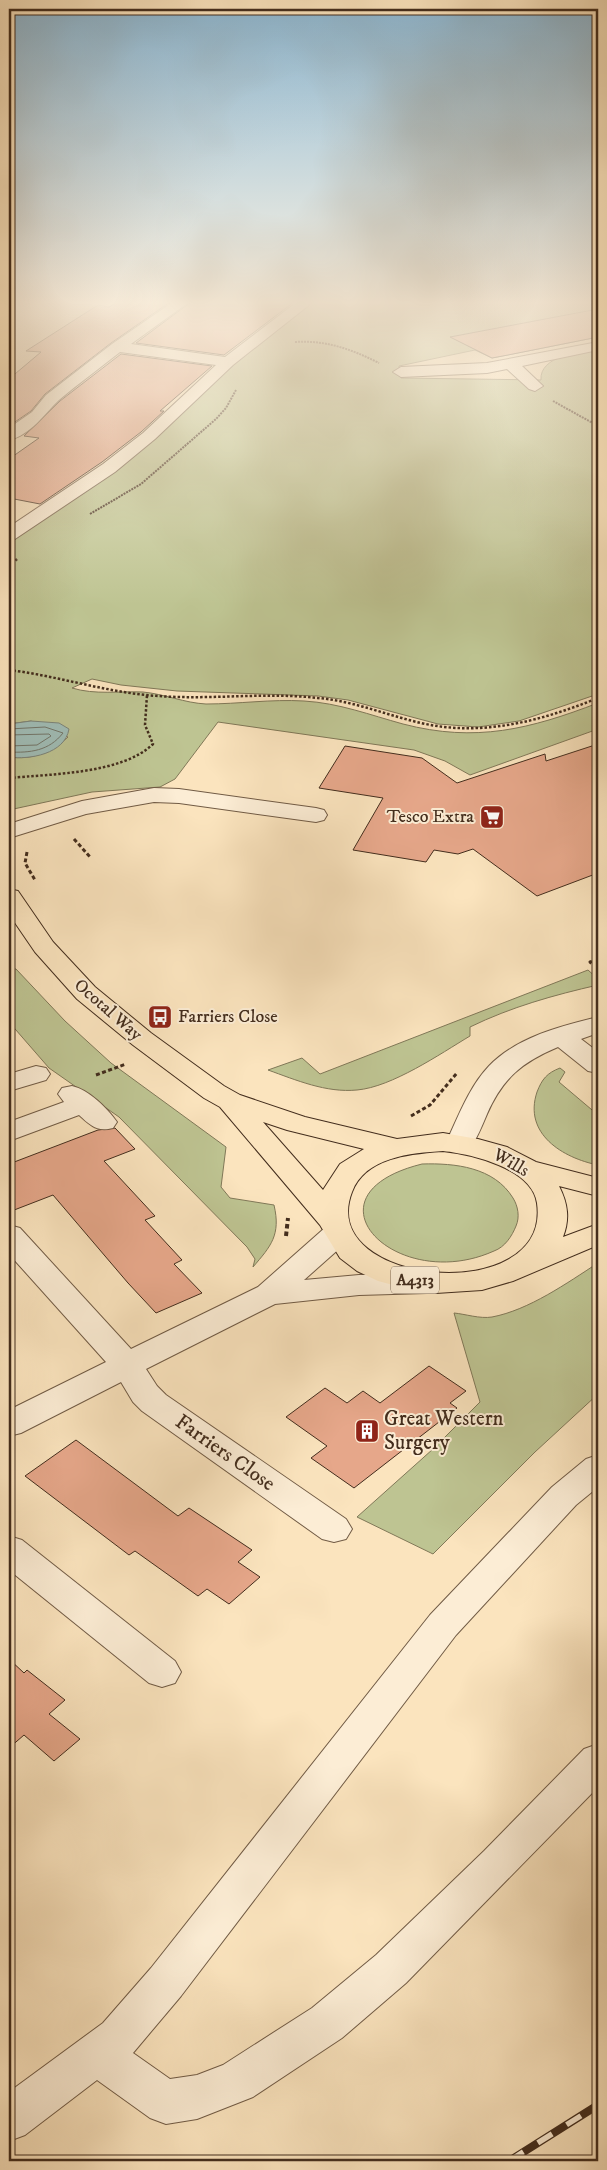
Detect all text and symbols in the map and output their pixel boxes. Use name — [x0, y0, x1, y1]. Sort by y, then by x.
supermarket icon: Tesco Extra — [479, 804, 505, 830]
place label: Tesco Extra — [387, 806, 474, 828]
street label: Ocotal Way — [69, 974, 147, 1046]
bus stop icon: Farriers Close — [147, 1004, 173, 1030]
place label: Farriers Close — [178, 1006, 278, 1028]
street label: Wills — [488, 1143, 533, 1182]
road number: A4313 — [391, 1266, 439, 1294]
place label: Great Western Surgery — [384, 1406, 504, 1456]
street label: Farriers Close — [170, 1409, 280, 1497]
building icon: Great Western Surgery — [354, 1418, 380, 1444]

